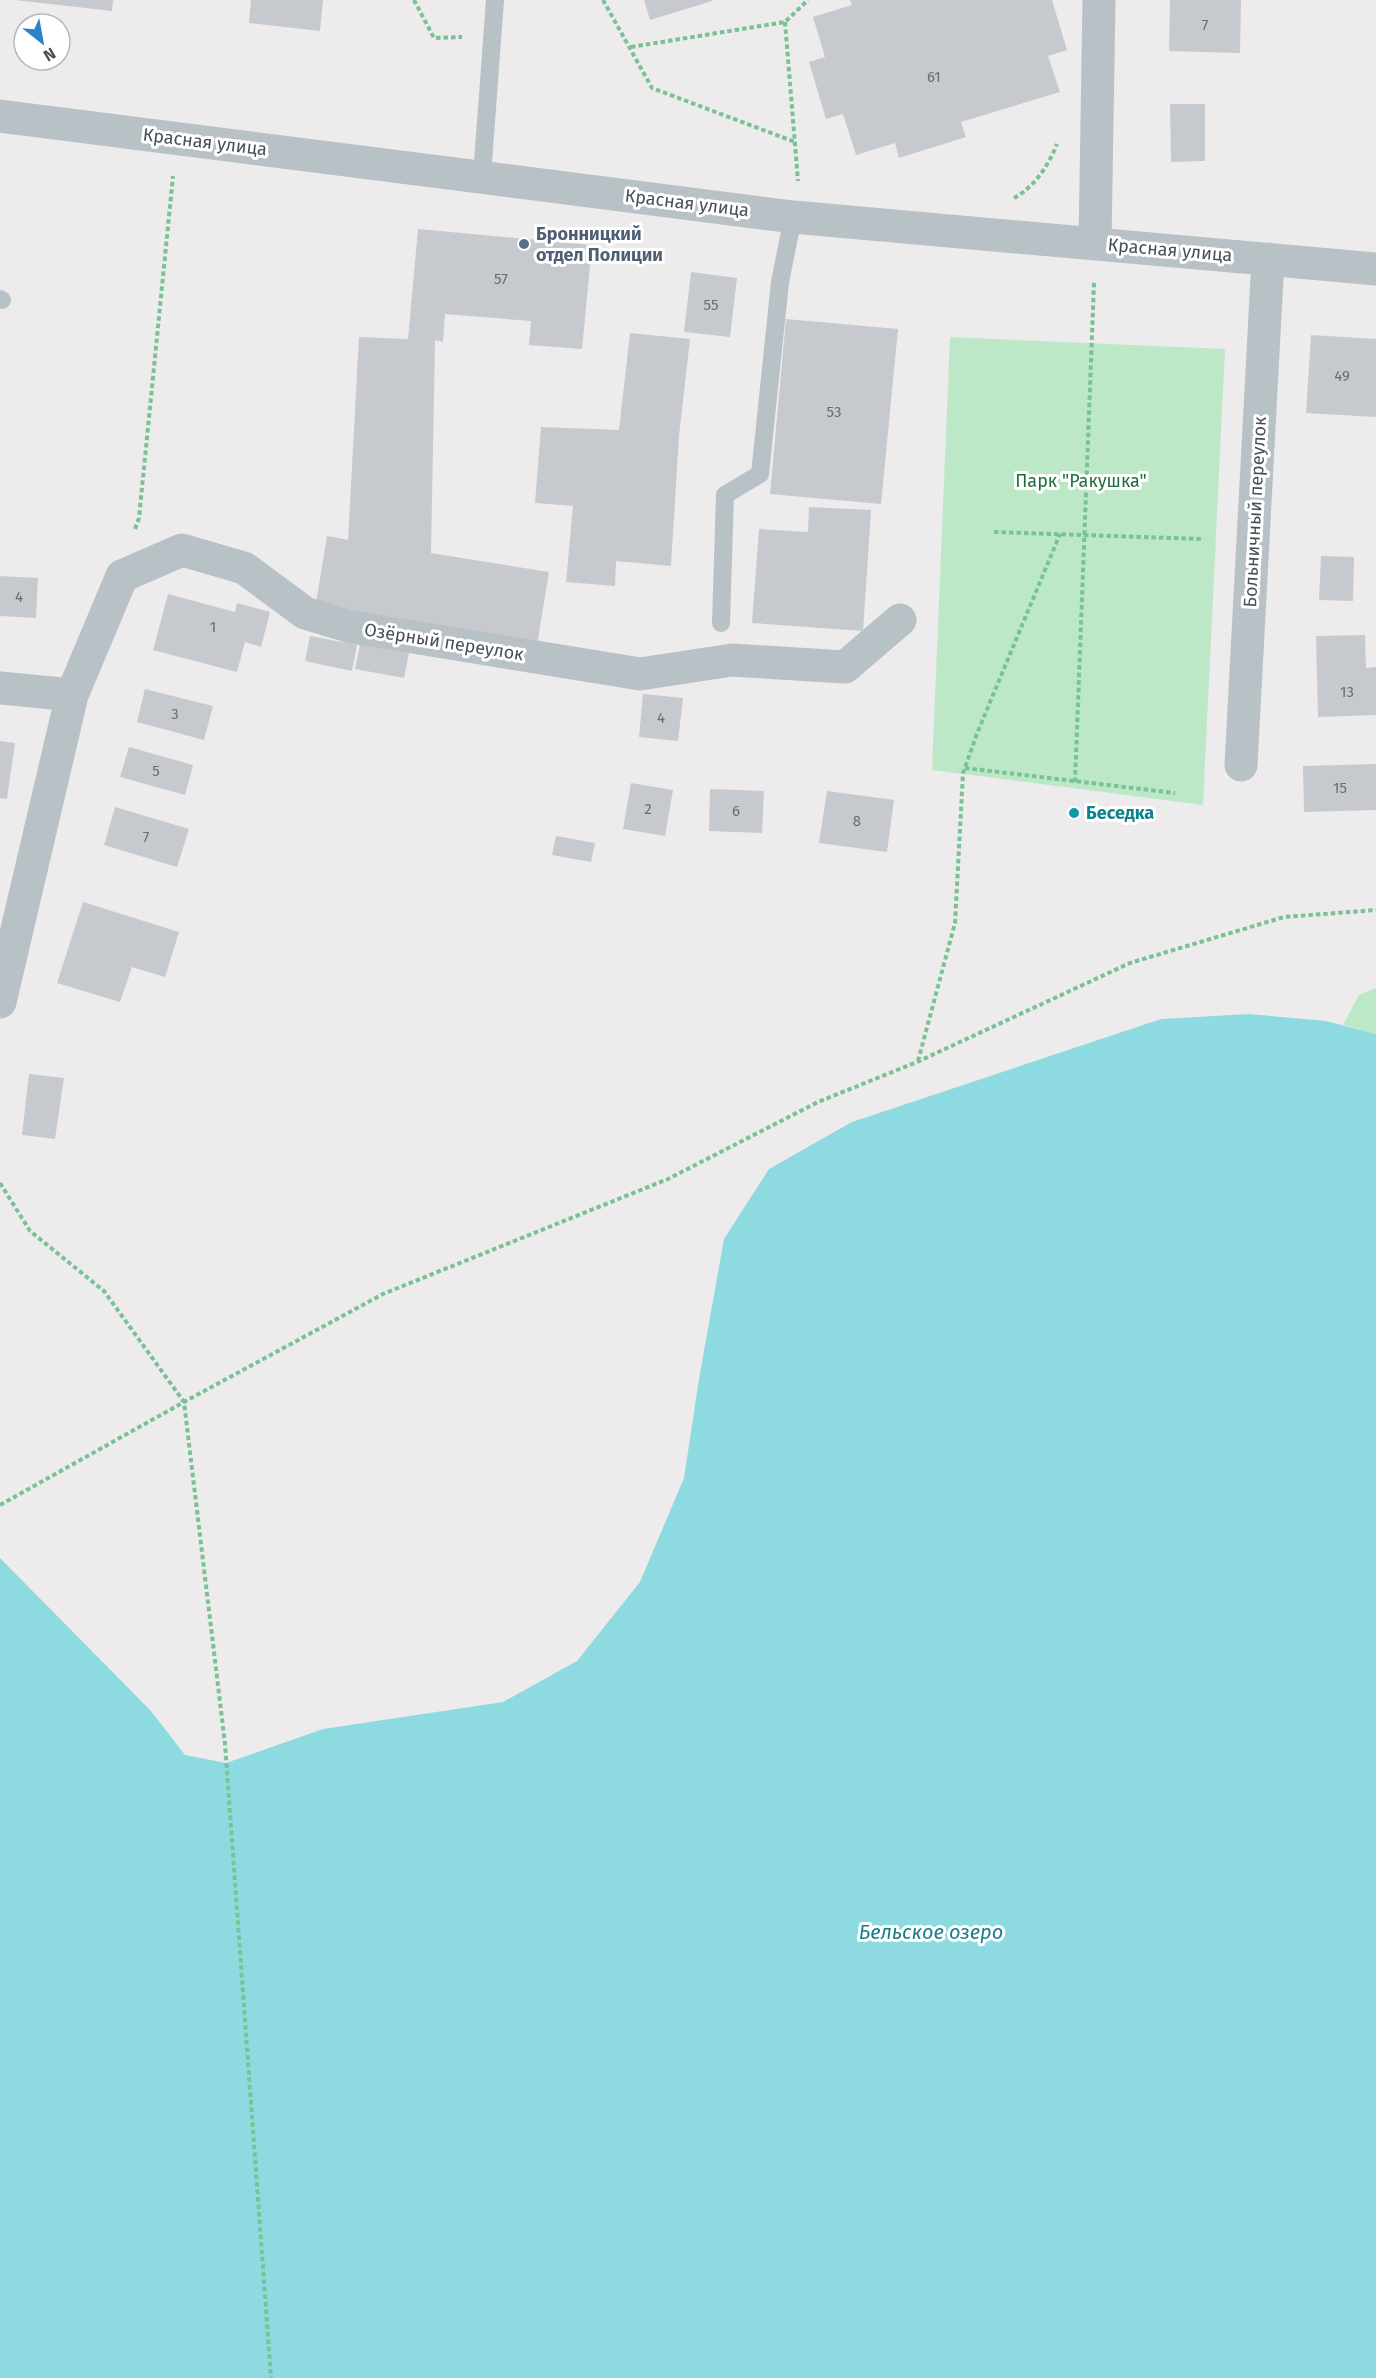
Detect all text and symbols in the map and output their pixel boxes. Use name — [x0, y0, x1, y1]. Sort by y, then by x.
north arrow — [12, 12, 72, 72]
house number: 7 — [1202, 16, 1209, 34]
text: N — [40, 44, 59, 65]
house number: 61 — [927, 68, 941, 86]
street label: Красная улица — [142, 123, 268, 161]
street label: Красная улица — [624, 184, 750, 222]
place label: Бронницкий отдел Полиции — [536, 223, 663, 266]
street label: Красная улица — [1107, 234, 1233, 266]
marker: Бронницкий отдел Полиции — [517, 237, 531, 251]
house number: 57 — [494, 270, 508, 288]
house number: 55 — [704, 296, 718, 314]
house number: 49 — [1334, 367, 1350, 385]
house number: 53 — [827, 403, 841, 421]
street label: Больничный переулок — [1239, 415, 1271, 608]
park label: Парк "Ракушка" — [1015, 470, 1147, 492]
house number: 4 — [15, 588, 23, 606]
house number: 1 — [210, 618, 216, 636]
street label: Озёрный переулок — [363, 619, 526, 666]
house number: 13 — [1340, 683, 1354, 701]
house number: 3 — [171, 705, 179, 723]
house number: 4 — [657, 709, 665, 727]
house number: 5 — [152, 762, 160, 780]
house number: 15 — [1333, 779, 1347, 797]
house number: 2 — [644, 800, 652, 818]
house number: 6 — [732, 802, 740, 820]
place label: Беседка — [1086, 802, 1154, 824]
marker: Беседка — [1067, 806, 1081, 820]
house number: 8 — [853, 812, 861, 830]
house number: 7 — [143, 828, 150, 846]
water label: Бельское озеро — [859, 1920, 1003, 1944]

